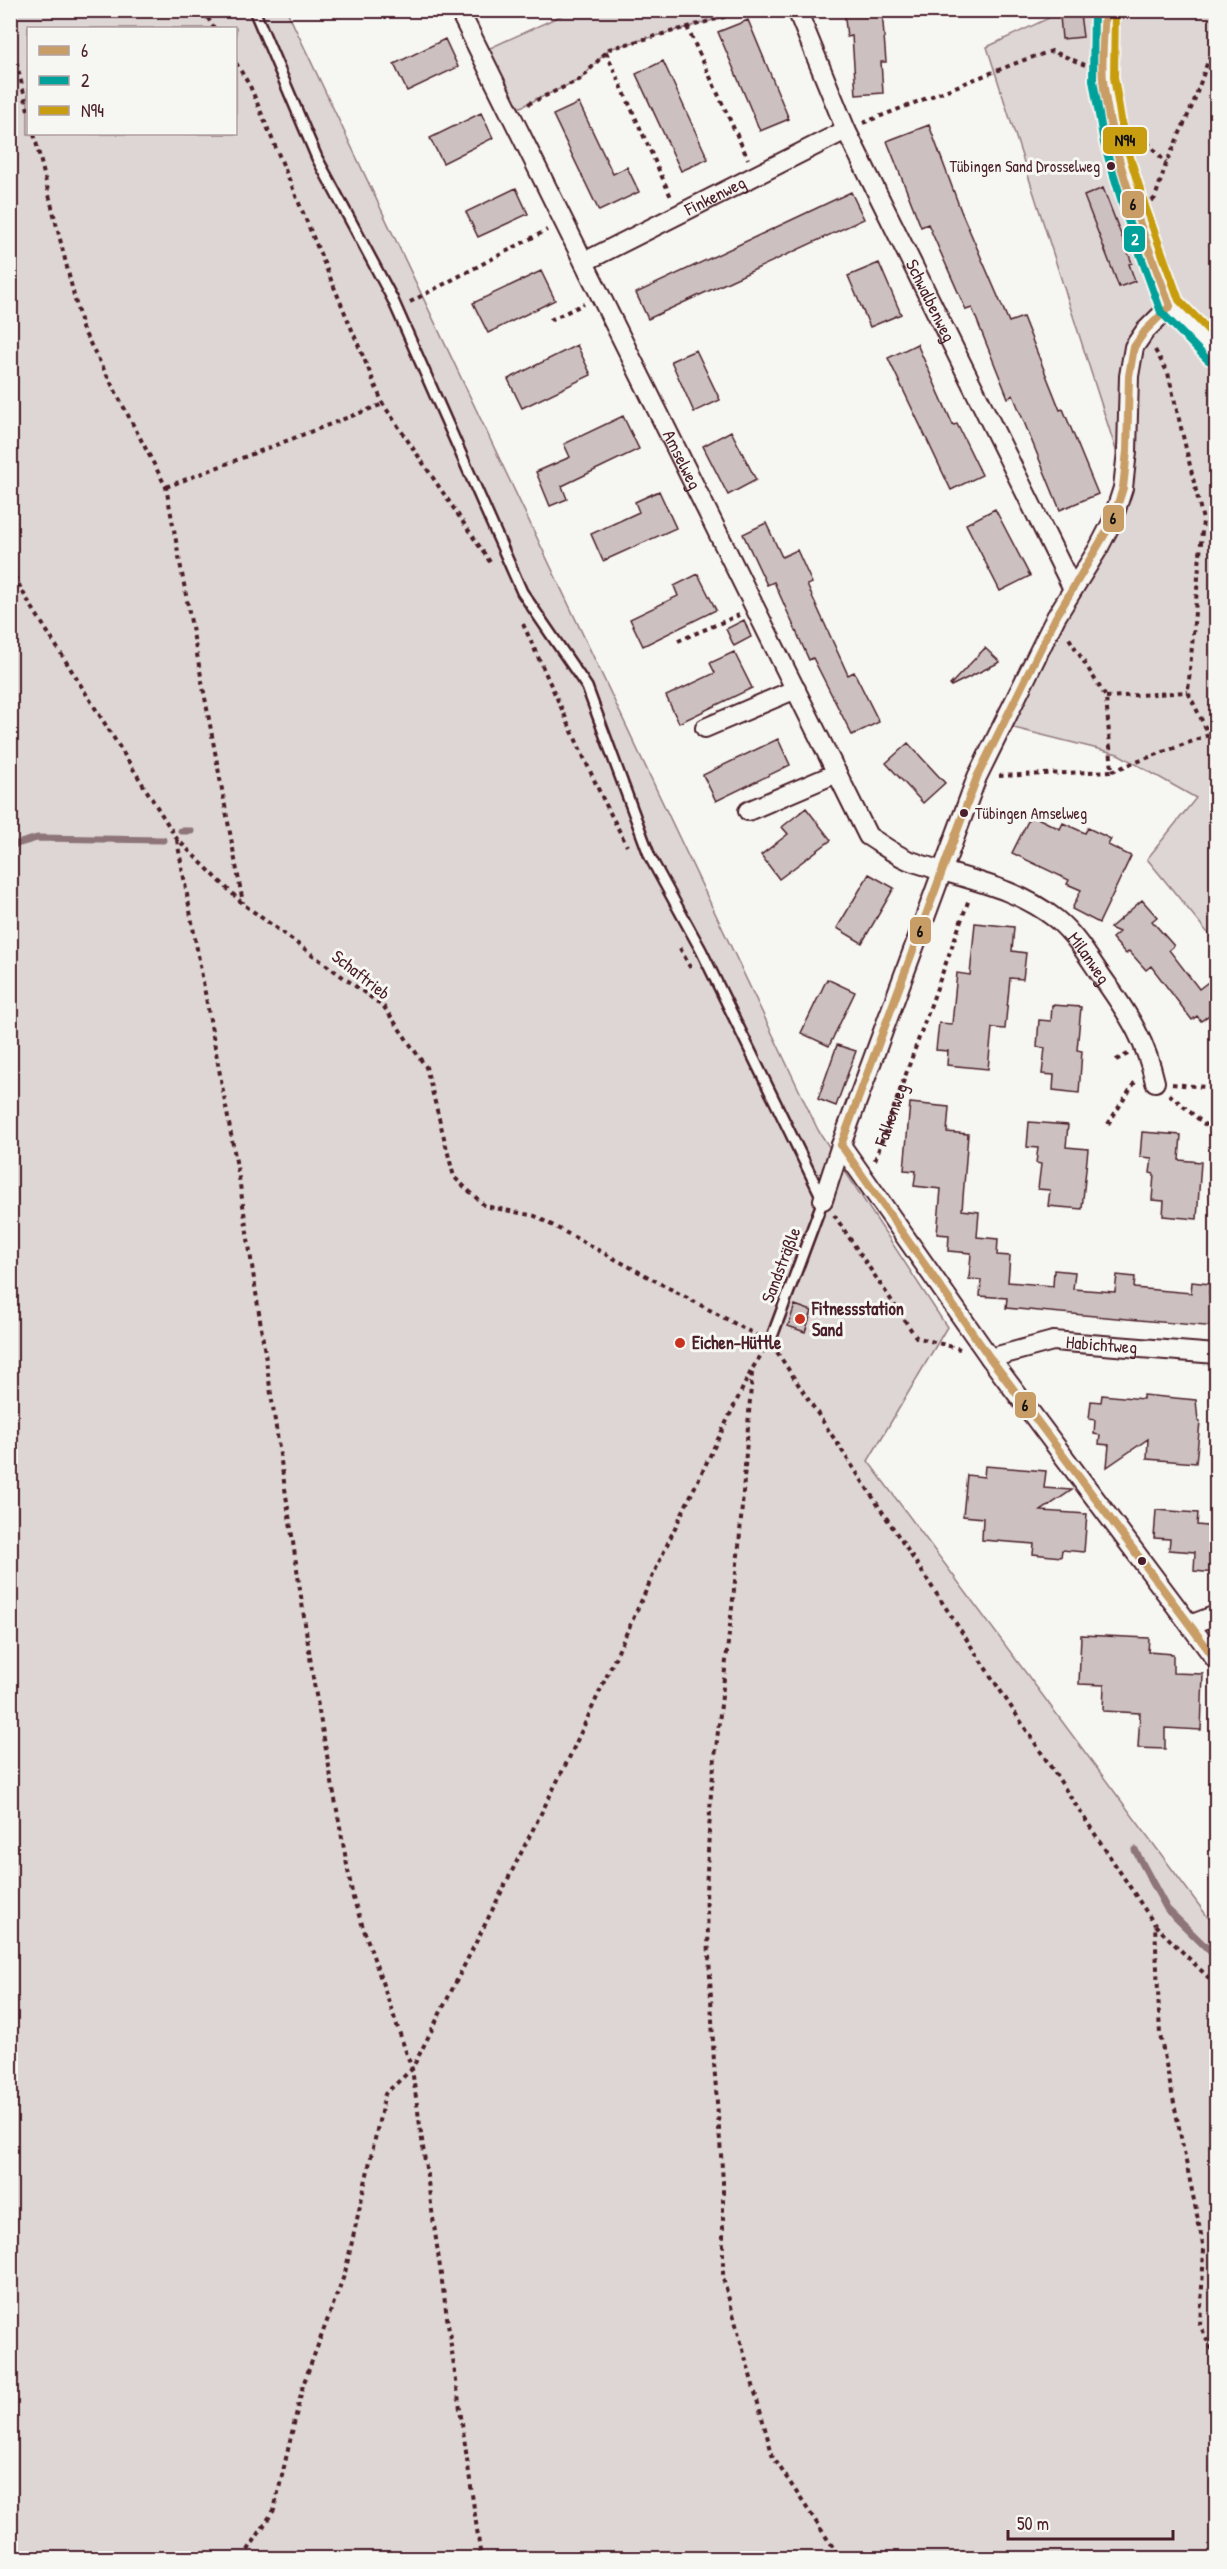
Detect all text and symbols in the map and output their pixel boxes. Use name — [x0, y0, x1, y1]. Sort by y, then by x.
legend — [27, 27, 237, 135]
text: 6 — [81, 38, 88, 63]
text: 2 — [81, 68, 90, 93]
text: N94 — [81, 98, 104, 123]
line badge: N94 — [1102, 126, 1148, 155]
text: N94 — [1115, 129, 1135, 151]
place label: Tübingen Sand Drosselweg — [949, 155, 1100, 177]
marker: Tübingen Sand Drosselweg — [1105, 160, 1117, 172]
street label: Finkenweg — [679, 170, 750, 222]
line badge: 6 — [1121, 190, 1145, 219]
text: 6 — [1130, 193, 1137, 215]
line badge: 2 — [1123, 225, 1146, 253]
text: 2 — [1131, 228, 1139, 250]
street label: Schwalbenweg — [900, 255, 962, 346]
street label: Amselweg — [657, 426, 707, 494]
line badge: 6 — [1102, 504, 1125, 533]
text: 6 — [1110, 507, 1117, 529]
place label: Tübingen Amselweg — [975, 802, 1087, 824]
marker: Tübingen Amselweg — [958, 807, 970, 819]
line badge: 6 — [909, 916, 932, 945]
text: 6 — [917, 920, 924, 942]
street label: Milanweg — [1062, 926, 1116, 989]
street label: Schaftrieb — [327, 944, 396, 1005]
street label: Falkenweg — [868, 1080, 914, 1150]
street label: Sandsträßle — [755, 1223, 806, 1306]
place label: Fitnessstation Sand — [811, 1296, 904, 1342]
marker: Fitnessstation Sand — [793, 1312, 807, 1326]
street label: Habichtweg — [1065, 1329, 1138, 1360]
place label: Eichen-Hüttle — [692, 1330, 782, 1355]
marker: Eichen-Hüttle — [673, 1336, 687, 1350]
line badge: 6 — [1014, 1391, 1037, 1419]
text: 6 — [1022, 1394, 1029, 1416]
unlabelled marker — [1136, 1555, 1148, 1567]
scale bar — [1008, 2503, 1173, 2541]
text: 50 m — [1017, 2511, 1049, 2536]

